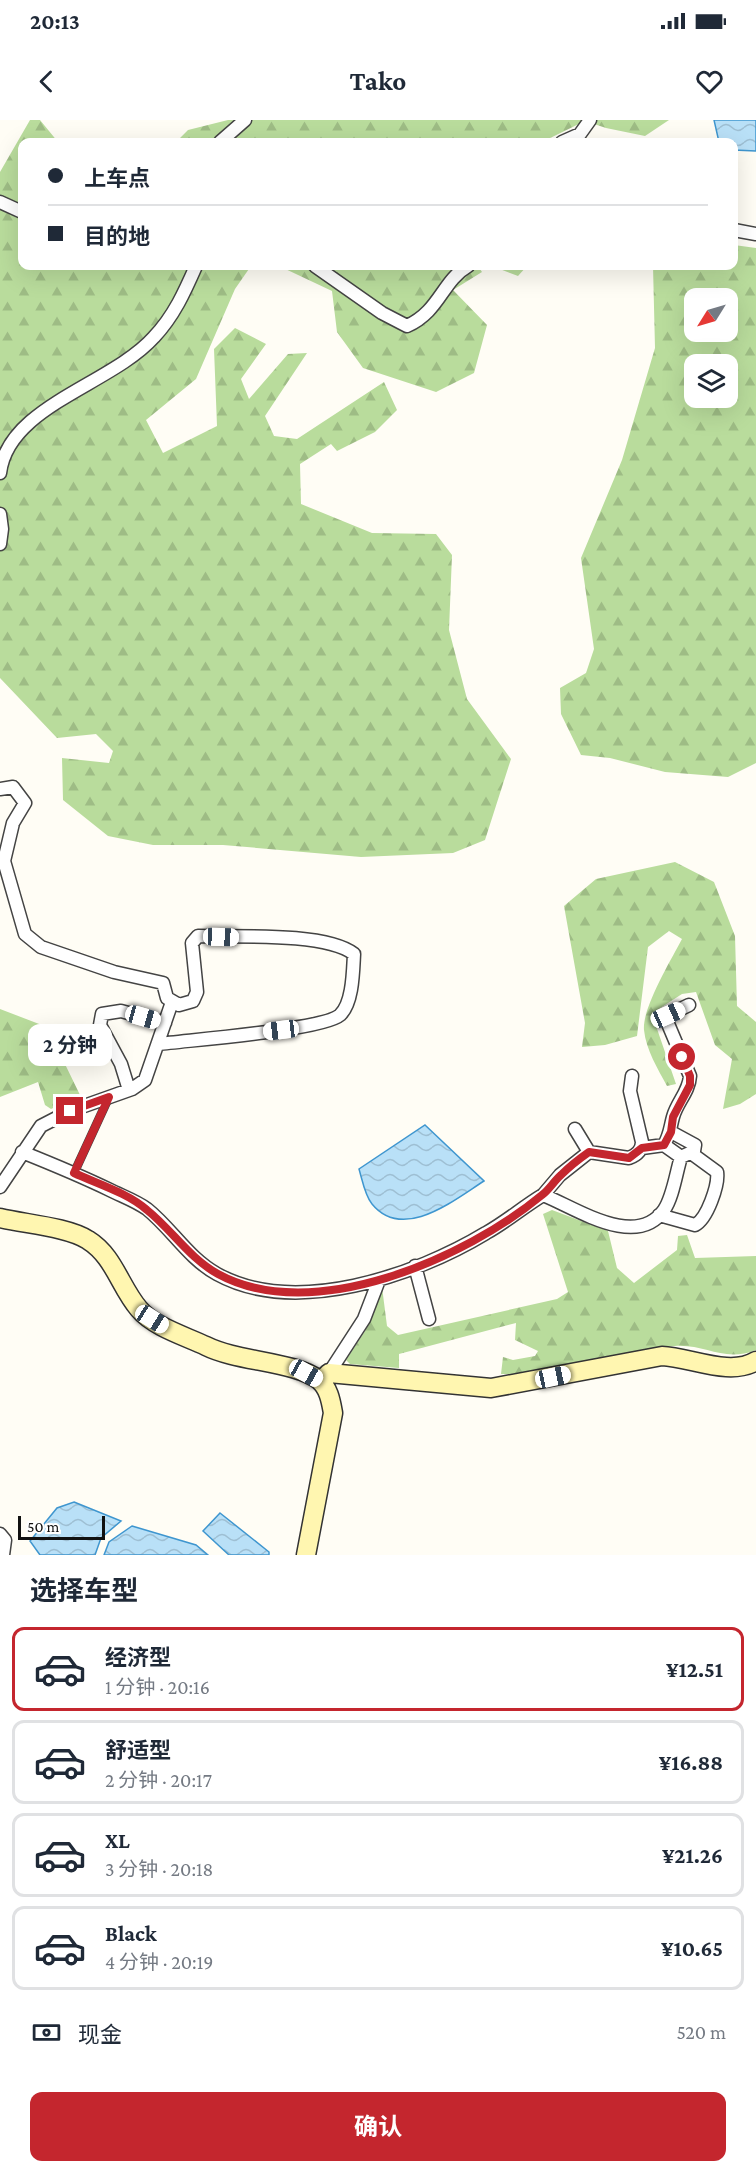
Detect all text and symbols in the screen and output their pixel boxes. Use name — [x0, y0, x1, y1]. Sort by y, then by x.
text: 20:13 — [30, 9, 80, 34]
icon: back — [30, 65, 63, 98]
icon: heart — [693, 65, 726, 98]
text: Tako — [350, 66, 406, 96]
text: 上车点 — [84, 166, 150, 191]
text: 目的地 — [84, 224, 150, 249]
north arrow — [684, 288, 738, 342]
map controls — [684, 288, 738, 408]
button: layers — [684, 354, 738, 408]
car — [203, 927, 239, 947]
car — [648, 999, 688, 1031]
car — [123, 1003, 163, 1031]
car — [262, 1019, 300, 1041]
callout: 2 分钟 — [28, 1024, 112, 1066]
text: 2 分钟 — [43, 1034, 97, 1056]
route start — [668, 1043, 695, 1070]
route end — [56, 1097, 83, 1124]
car — [132, 1302, 172, 1336]
car — [286, 1356, 326, 1390]
car — [534, 1364, 572, 1390]
scale bar — [18, 1513, 105, 1540]
text: 50 m — [27, 1518, 59, 1535]
text: 选择车型 — [30, 1576, 138, 1606]
icon: car — [33, 1642, 87, 1696]
text: 经济型 — [105, 1645, 171, 1670]
text: ¥12.51 — [666, 1657, 723, 1682]
text: 1 分钟 · 20:16 — [105, 1676, 210, 1698]
icon: car — [33, 1735, 87, 1789]
text: 舒适型 — [105, 1738, 171, 1763]
text: ¥16.88 — [659, 1750, 723, 1775]
text: 2 分钟 · 20:17 — [105, 1769, 212, 1791]
icon: car — [33, 1828, 87, 1882]
text: XL — [105, 1828, 130, 1853]
text: ¥21.26 — [662, 1843, 723, 1868]
text: 3 分钟 · 20:18 — [105, 1858, 213, 1880]
icon: car — [33, 1921, 87, 1975]
text: Black — [105, 1921, 157, 1946]
text: ¥10.65 — [661, 1936, 723, 1961]
text: 4 分钟 · 20:19 — [105, 1951, 213, 1973]
icon: cash — [30, 2016, 63, 2049]
text: 520 m — [676, 2021, 726, 2043]
text: 现金 — [78, 2022, 122, 2047]
button: 确认 — [30, 2092, 726, 2161]

